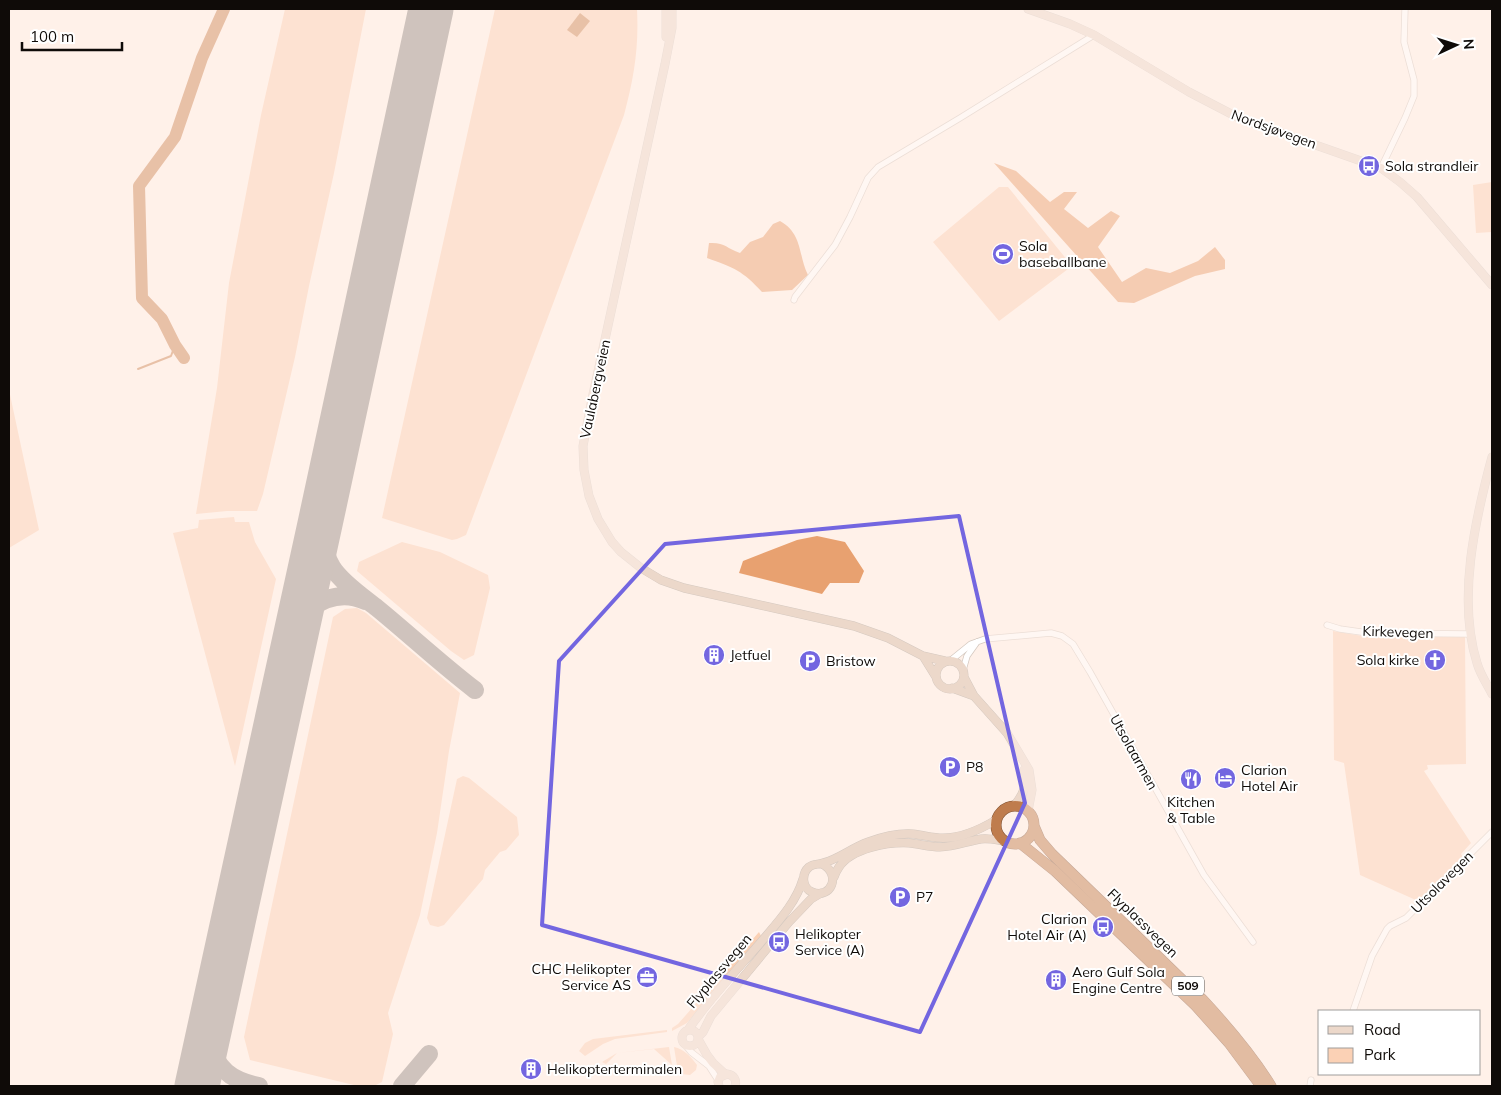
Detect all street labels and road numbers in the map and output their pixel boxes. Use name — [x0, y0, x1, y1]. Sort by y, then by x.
street label: Nordsjøvegen — [1229, 105, 1319, 153]
street label: Vaulabergveien — [576, 338, 614, 440]
street label: Kirkevegen — [1362, 622, 1434, 642]
street label: Utsolaarmen — [1106, 711, 1162, 793]
street label: Utsolavegen — [1407, 847, 1477, 917]
street label: Flyplassvegen — [1104, 885, 1182, 961]
street label: Flyplassvegen — [683, 930, 755, 1012]
road number: 509 — [1172, 976, 1204, 996]

